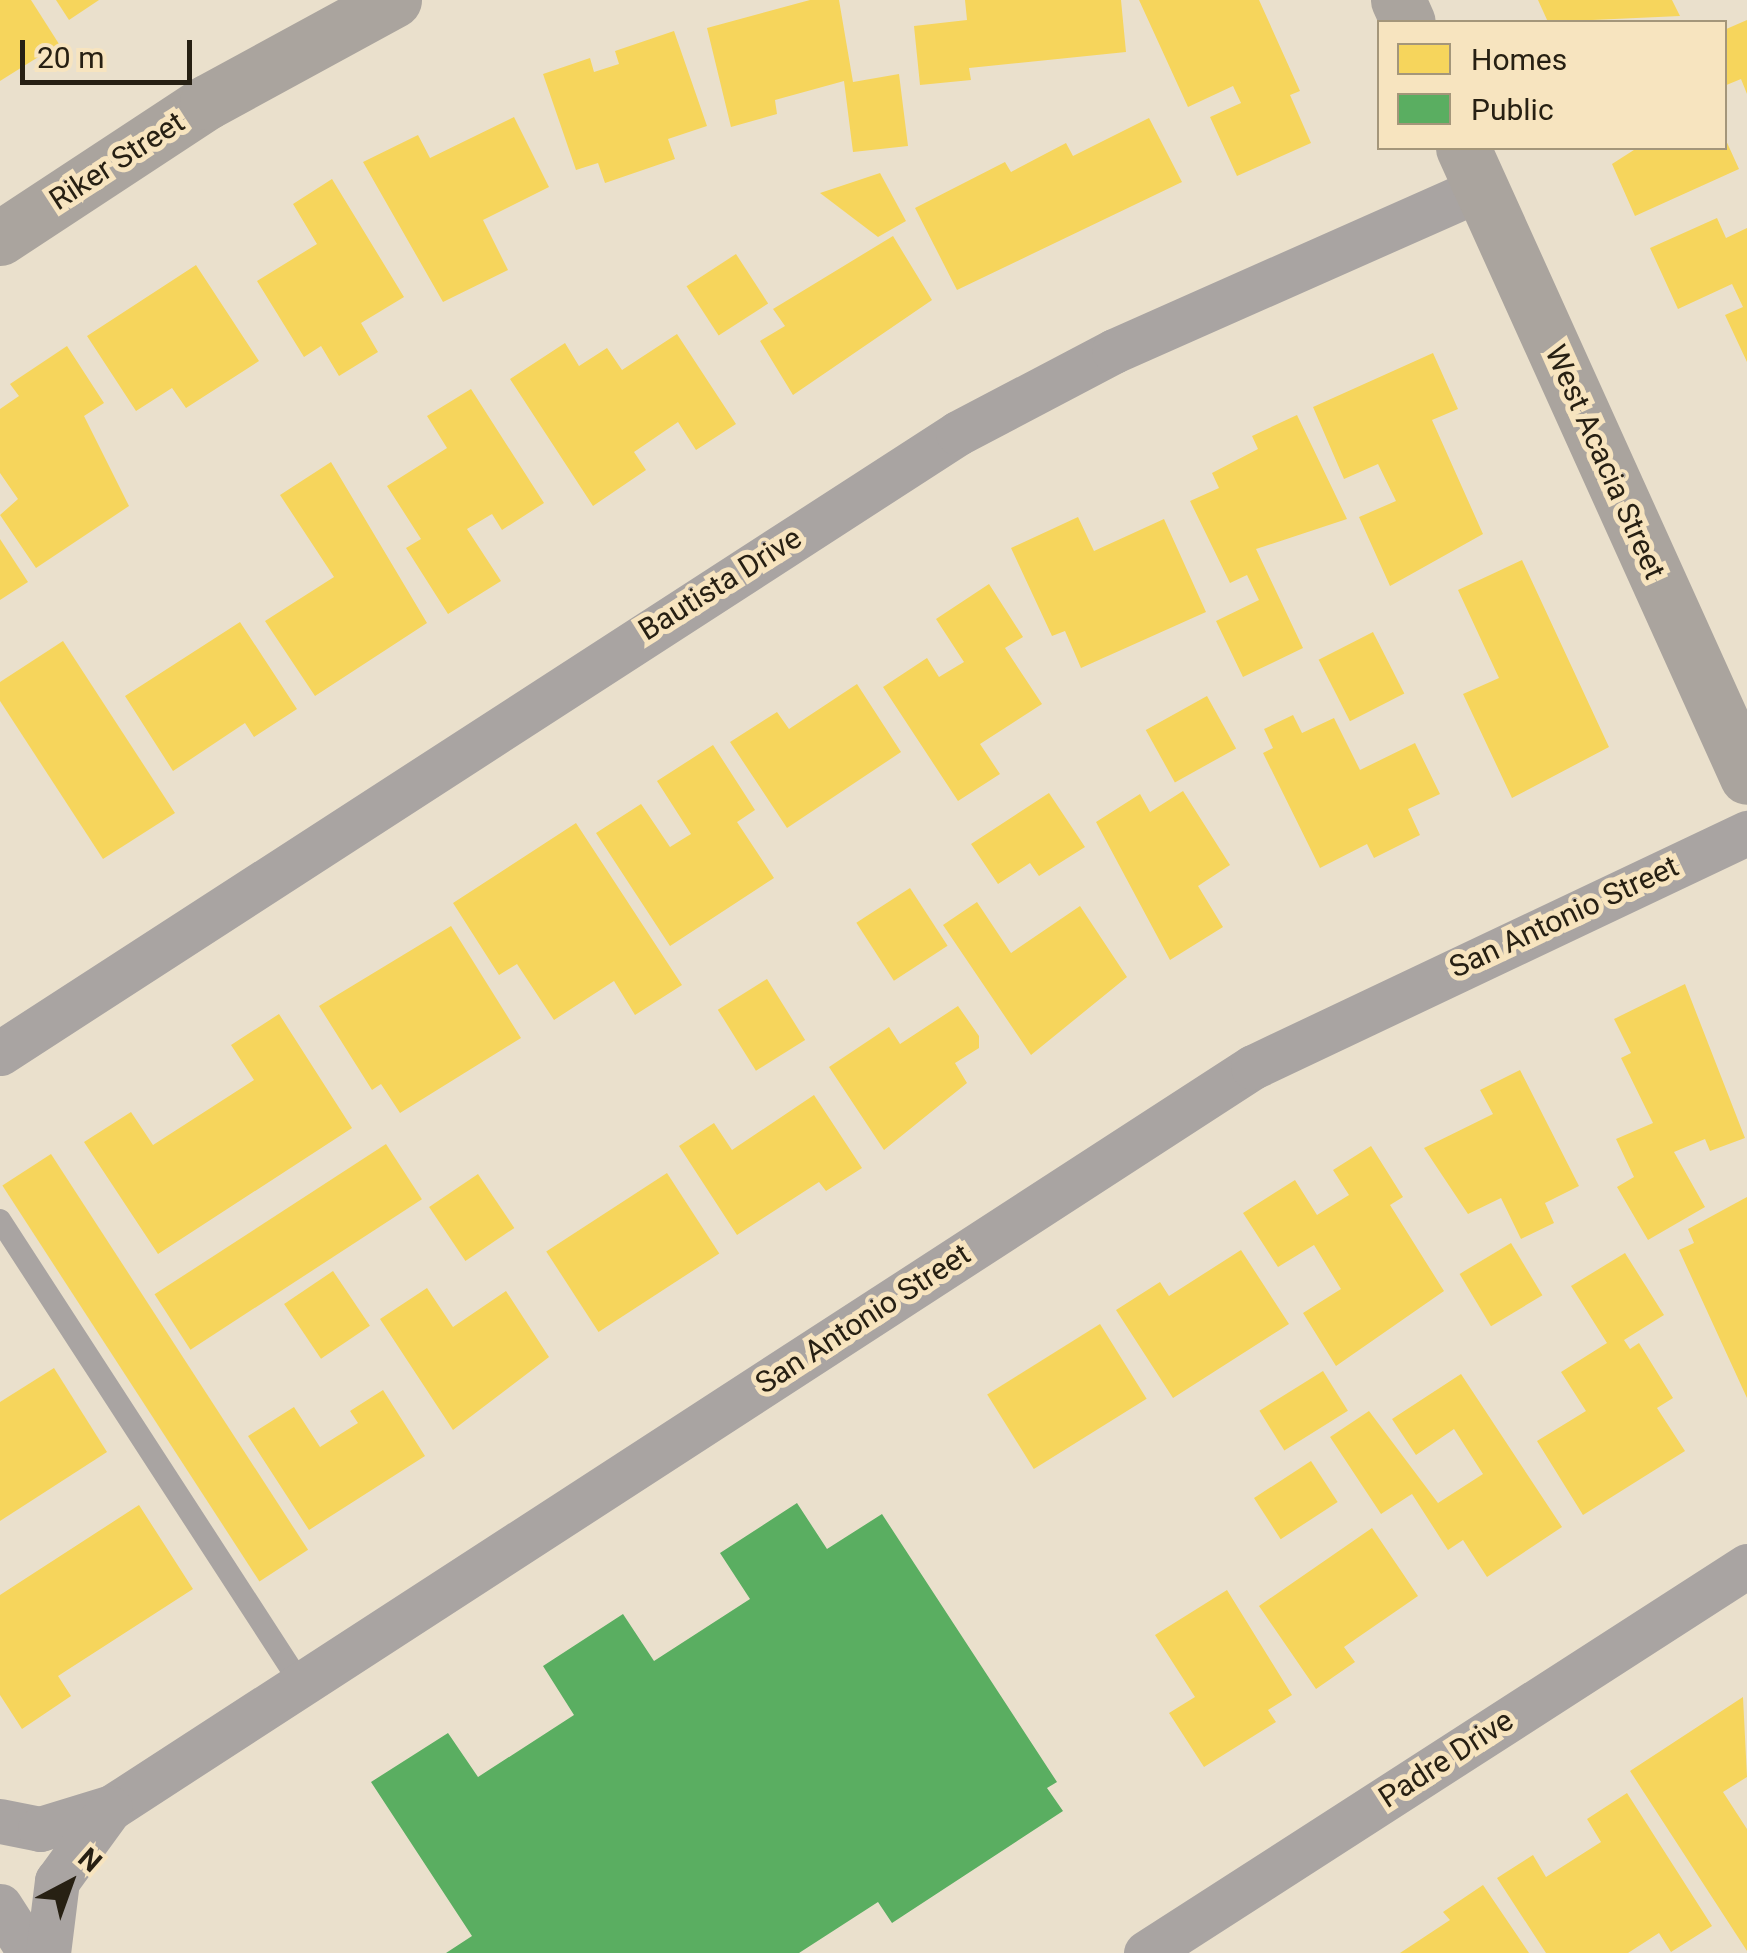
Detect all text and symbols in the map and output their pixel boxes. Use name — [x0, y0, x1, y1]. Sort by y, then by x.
scale bar — [25, 20, 198, 82]
legend — [1377, 20, 1727, 150]
text: 20 m — [37, 40, 104, 75]
text: Homes — [1471, 42, 1567, 77]
text: Public — [1471, 92, 1554, 127]
street label: Riker Street — [43, 104, 191, 218]
street label: West Acacia Street — [1537, 339, 1673, 585]
street label: Bautista Drive — [632, 520, 808, 648]
street label: San Antonio Street — [1444, 848, 1684, 986]
street label: San Antonio Street — [749, 1236, 977, 1402]
street label: Padre Drive — [1372, 1702, 1520, 1816]
north arrow — [20, 1833, 120, 1933]
text: N — [72, 1841, 108, 1879]

